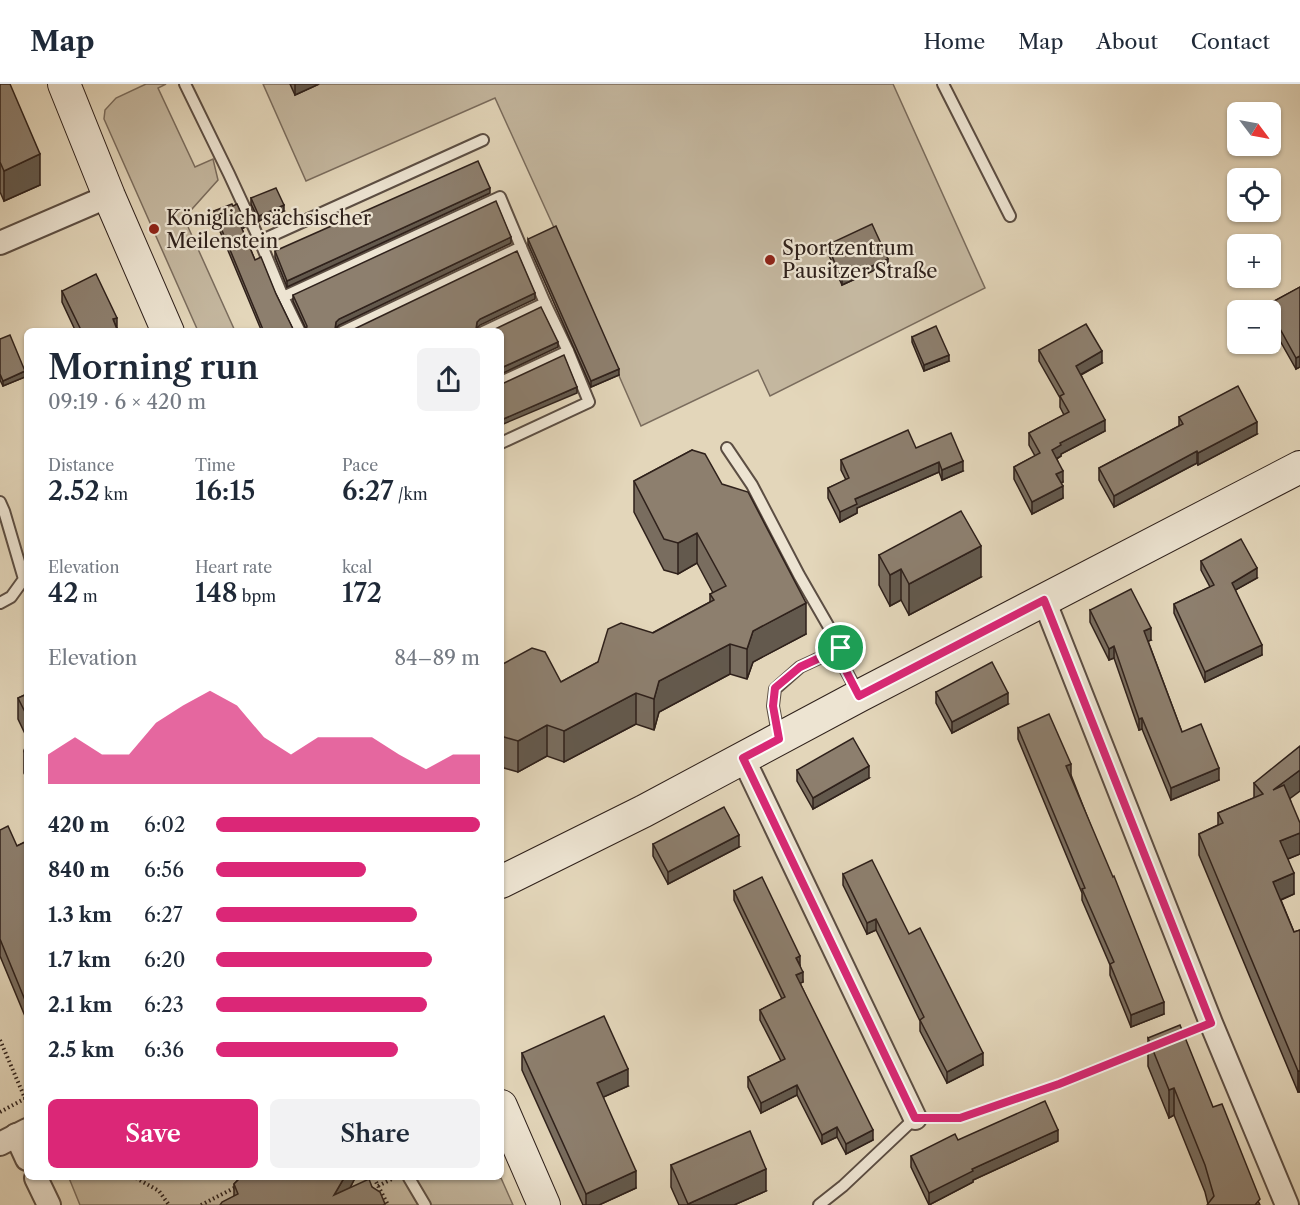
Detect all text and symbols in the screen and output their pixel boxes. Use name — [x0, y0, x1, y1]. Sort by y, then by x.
text: Map — [30, 24, 94, 58]
text: Home — [924, 29, 985, 54]
text: Map — [1018, 29, 1063, 54]
text: About — [1096, 29, 1158, 54]
text: Contact — [1191, 29, 1270, 54]
north arrow — [1227, 102, 1281, 156]
map controls — [1227, 102, 1281, 354]
button: locate — [1227, 168, 1281, 222]
place label: Königlich sächsischer Meilenstein — [166, 206, 372, 253]
marker: Königlich sächsischer Meilenstein — [147, 222, 161, 236]
button: + — [1227, 234, 1281, 288]
place label: Sportzentrum Pausitzer Straße — [782, 236, 938, 283]
marker: Sportzentrum Pausitzer Straße — [763, 253, 777, 267]
button: − — [1227, 300, 1281, 354]
text: Morning run — [48, 347, 259, 388]
button: share — [417, 348, 480, 411]
text: 09:19 · 6 × 420 m — [48, 390, 206, 414]
text: Distance — [48, 455, 114, 475]
text: Time — [195, 455, 235, 475]
text: Pace — [342, 455, 378, 475]
text: 2.52 — [48, 475, 100, 507]
text: 16:15 — [195, 475, 255, 507]
text: 6:27 — [342, 475, 394, 507]
text: km — [100, 484, 128, 504]
text: /km — [394, 484, 428, 504]
text: Elevation — [48, 557, 119, 577]
text: Heart rate — [195, 557, 272, 577]
text: kcal — [342, 557, 372, 577]
text: 42 — [48, 577, 79, 609]
text: 148 — [195, 577, 238, 609]
text: 172 — [342, 577, 382, 609]
text: m — [79, 586, 98, 606]
text: bpm — [238, 586, 276, 606]
pin — [815, 622, 866, 673]
icon: arrive — [824, 631, 857, 664]
text: Elevation — [48, 646, 137, 670]
text: 84–89 m — [394, 646, 480, 670]
text: 420 m — [48, 813, 109, 837]
text: 6:02 — [144, 813, 186, 837]
text: 840 m — [48, 858, 110, 882]
text: 6:56 — [144, 858, 184, 882]
text: 1.3 km — [48, 903, 112, 927]
text: 6:27 — [144, 903, 183, 927]
text: 1.7 km — [48, 948, 111, 972]
text: 6:20 — [144, 948, 186, 972]
text: 2.1 km — [48, 993, 112, 1017]
text: 6:23 — [144, 993, 184, 1017]
text: 2.5 km — [48, 1038, 115, 1062]
text: 6:36 — [144, 1038, 184, 1062]
button: Save — [48, 1099, 258, 1168]
button: Share — [270, 1099, 480, 1168]

